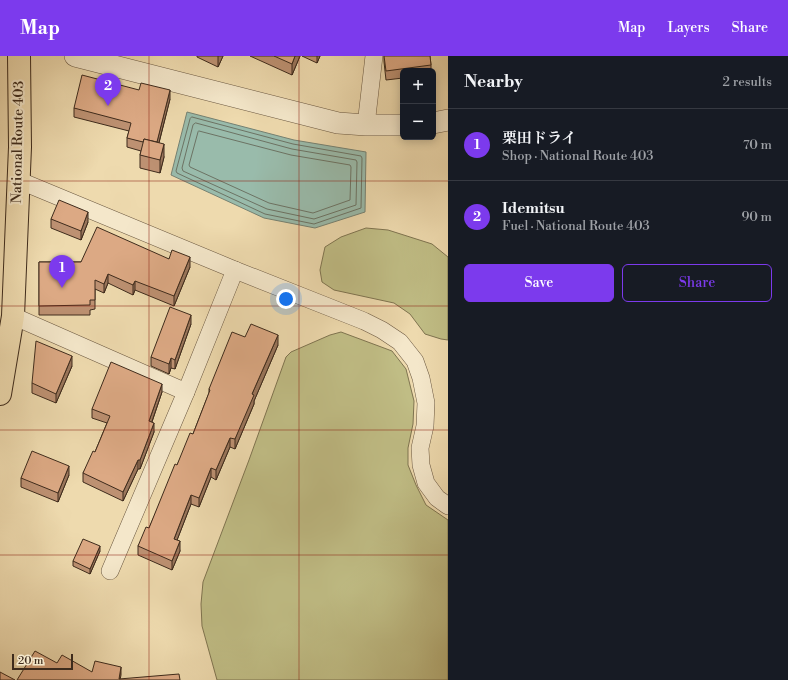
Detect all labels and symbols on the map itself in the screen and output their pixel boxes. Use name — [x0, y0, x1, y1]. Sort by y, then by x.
pin: 2 — [95, 73, 121, 106]
street label: National Route 403 — [8, 80, 28, 204]
pin: 1 — [49, 255, 75, 288]
your location — [276, 289, 296, 309]
scale bar — [12, 652, 73, 671]

